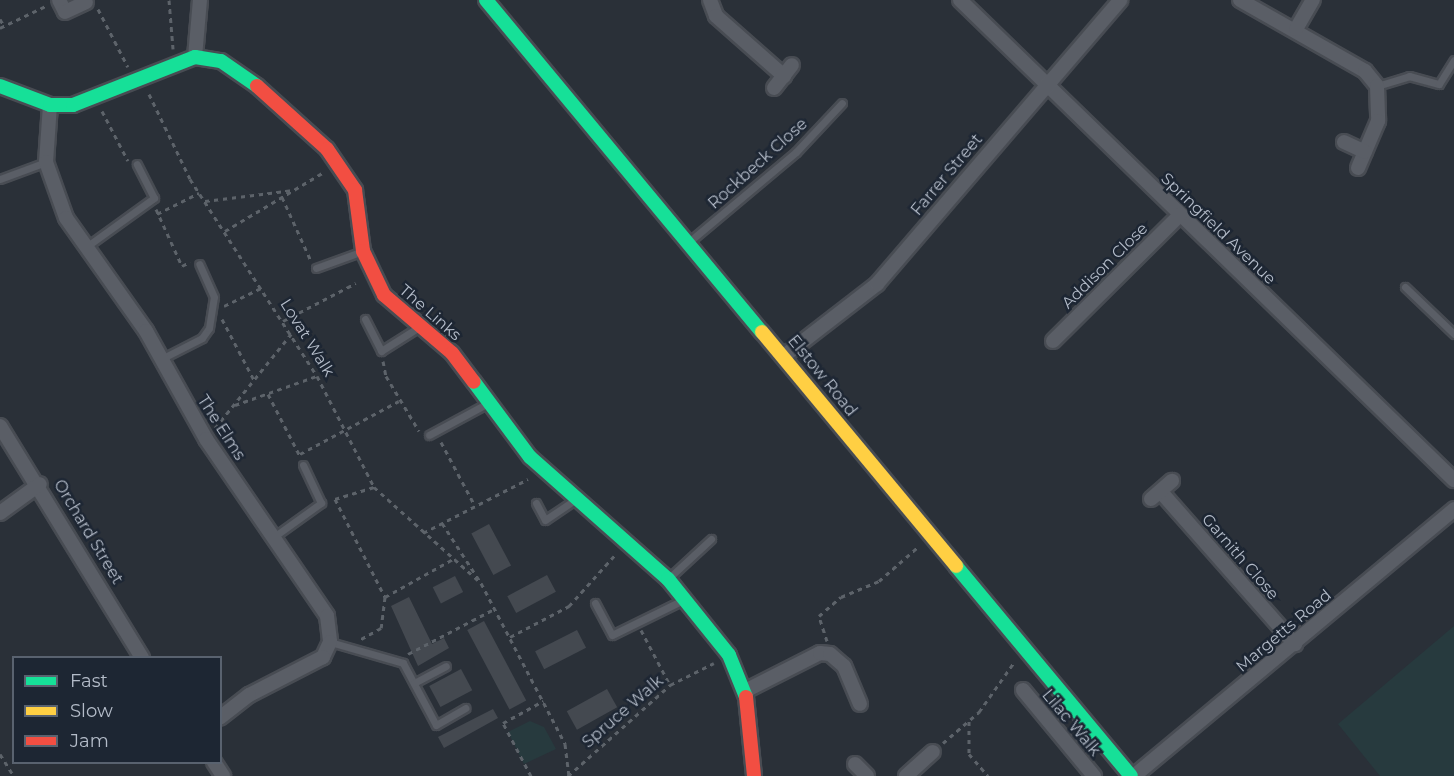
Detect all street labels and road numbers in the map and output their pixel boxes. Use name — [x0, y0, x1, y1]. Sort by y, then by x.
street label: Rockbeck Close — [705, 115, 811, 213]
street label: Farrer Street — [907, 130, 987, 220]
street label: Springfield Avenue — [1157, 169, 1279, 289]
street label: Addison Close — [1058, 219, 1152, 313]
street label: The Links — [395, 281, 465, 345]
street label: Lovat Walk — [276, 296, 338, 380]
street label: Elstow Road — [783, 332, 861, 420]
street label: The Elms — [193, 392, 249, 464]
street label: Orchard Street — [49, 476, 127, 588]
street label: Garnith Close — [1197, 510, 1283, 604]
street label: Margetts Road — [1233, 586, 1335, 676]
street label: Spruce Walk — [579, 672, 667, 752]
street label: Lilac Walk — [1038, 686, 1104, 760]

